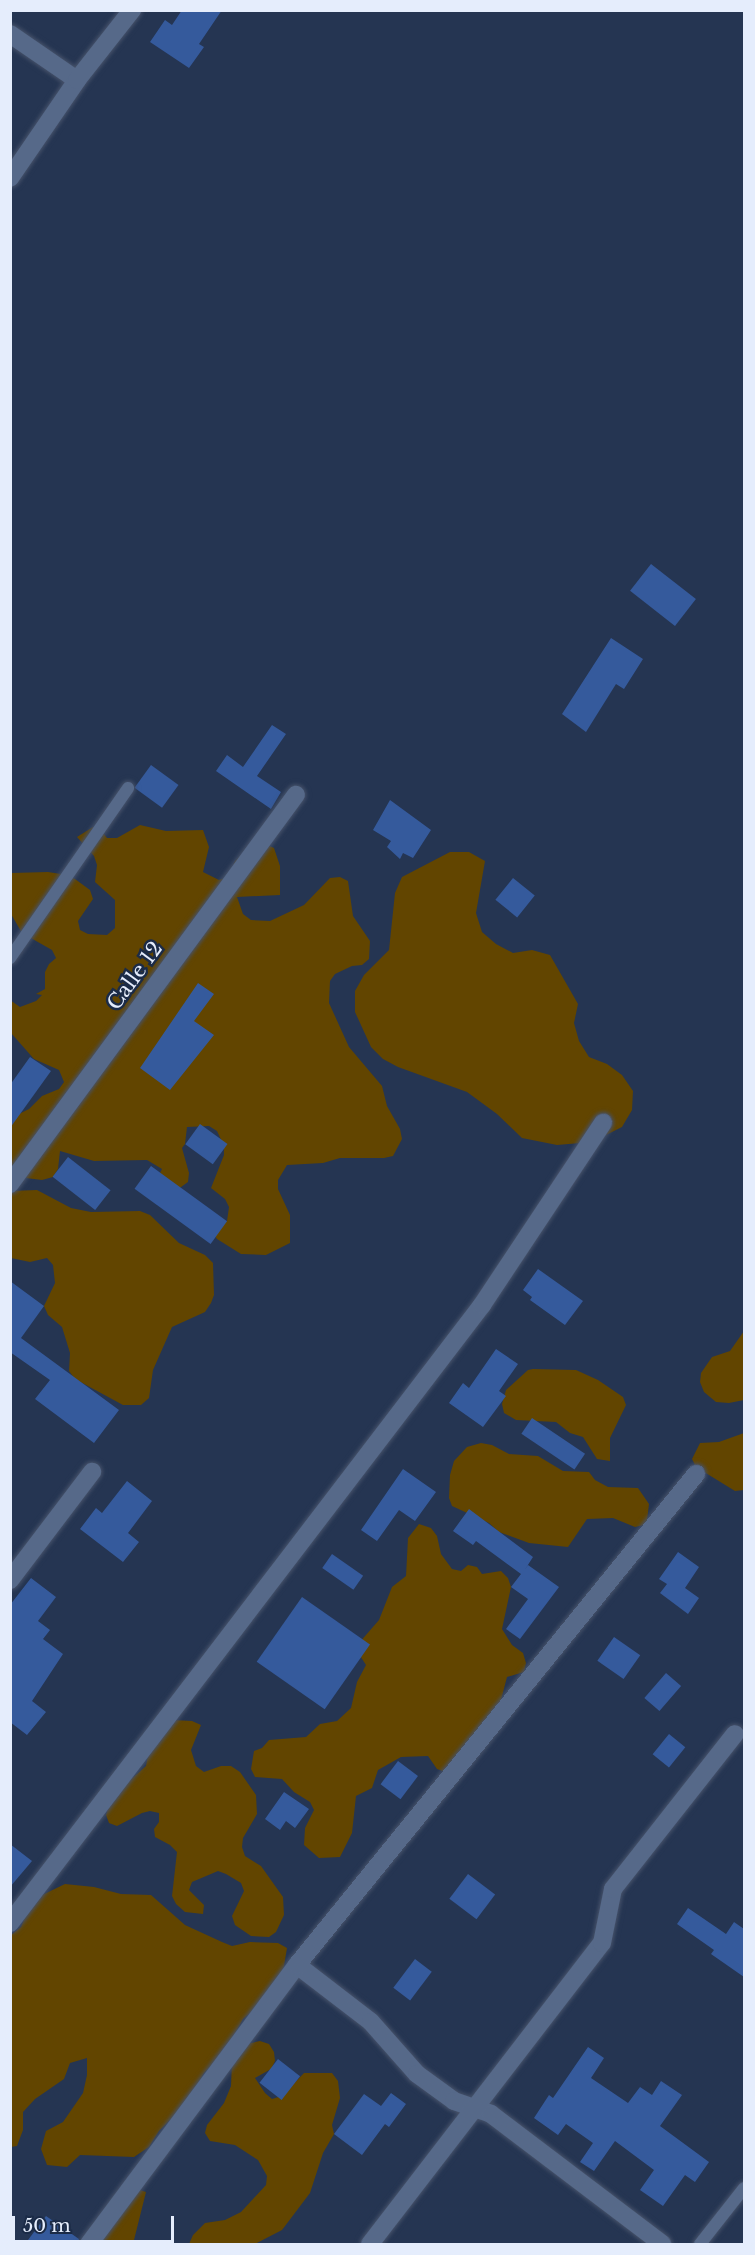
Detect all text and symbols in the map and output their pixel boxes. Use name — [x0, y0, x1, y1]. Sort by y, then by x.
street label: Calle 12 — [102, 937, 168, 1015]
scale bar — [15, 2204, 177, 2242]
text: 50 m — [23, 2215, 71, 2237]

